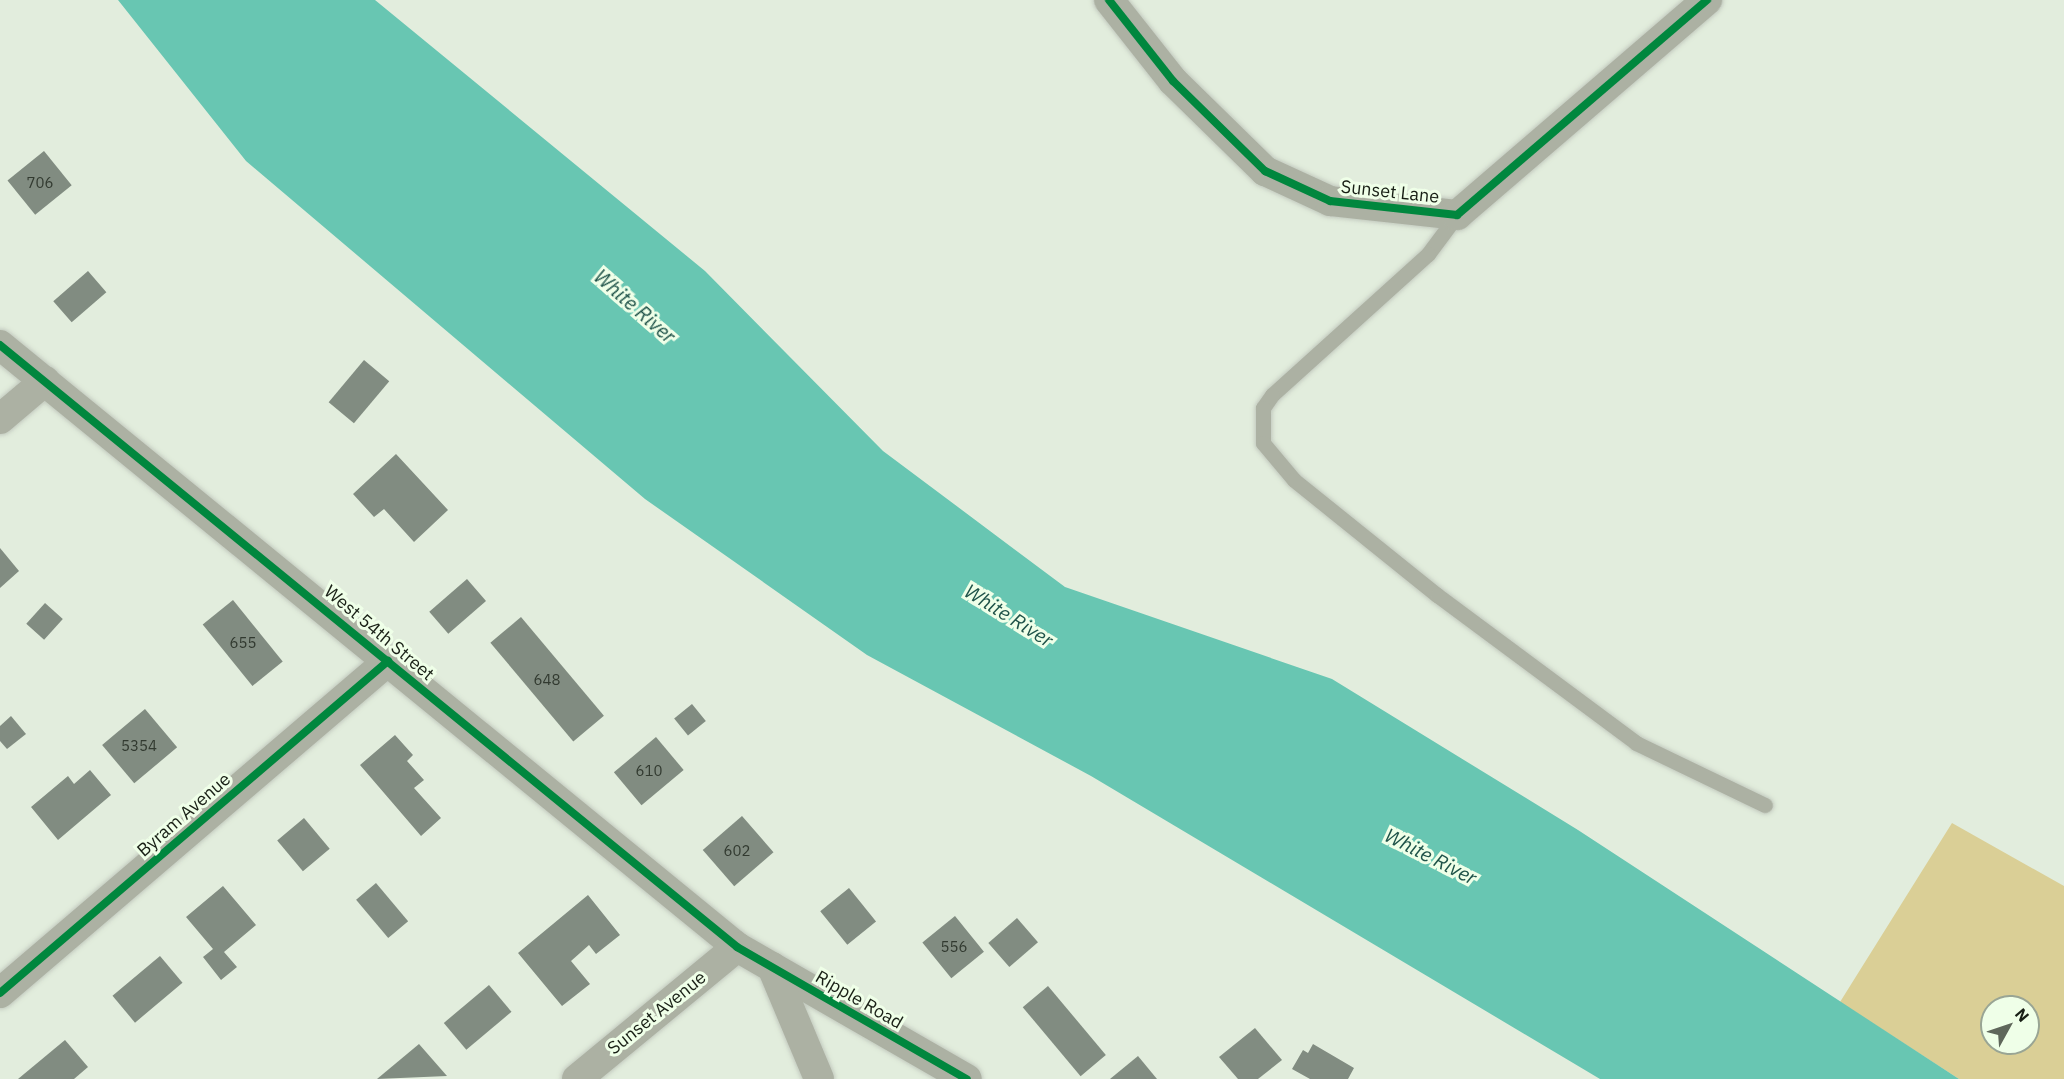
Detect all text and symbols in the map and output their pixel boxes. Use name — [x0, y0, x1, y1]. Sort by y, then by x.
house number: 706 — [27, 174, 53, 192]
street label: Sunset Lane — [1340, 176, 1440, 208]
water label: White River — [589, 264, 681, 348]
water label: White River — [960, 578, 1058, 652]
street label: West 54th Street — [320, 581, 438, 685]
house number: 655 — [230, 634, 256, 652]
house number: 648 — [534, 671, 560, 689]
house number: 5354 — [121, 737, 157, 755]
house number: 610 — [636, 762, 662, 780]
street label: Byram Avenue — [133, 769, 235, 861]
water label: White River — [1381, 823, 1481, 889]
house number: 602 — [724, 842, 750, 860]
house number: 556 — [941, 938, 967, 956]
street label: Ripple Road — [811, 966, 907, 1034]
street label: Sunset Avenue — [603, 967, 711, 1059]
north arrow — [1980, 995, 2040, 1055]
text: N — [2011, 1004, 2034, 1026]

